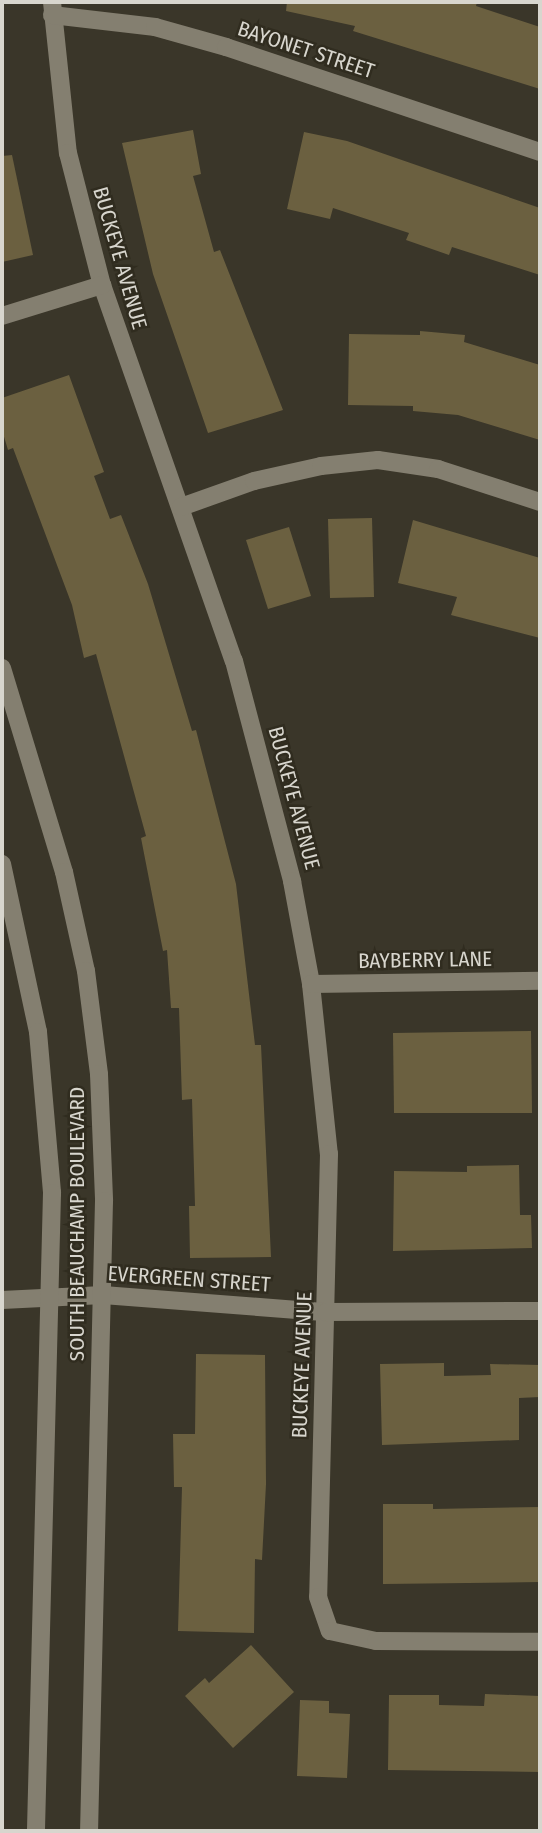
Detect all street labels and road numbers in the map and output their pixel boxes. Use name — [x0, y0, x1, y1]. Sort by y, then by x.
street label: BAYONET STREET — [234, 16, 378, 84]
street label: BUCKEYE AVENUE — [88, 184, 152, 332]
street label: BUCKEYE AVENUE — [263, 724, 325, 872]
street label: BAYBERRY LANE — [358, 946, 492, 974]
street label: SOUTH BEAUCHAMP BOULEVARD — [64, 1087, 90, 1361]
street label: EVERGREEN STREET — [107, 1261, 271, 1297]
street label: BUCKEYE AVENUE — [287, 1291, 317, 1439]

